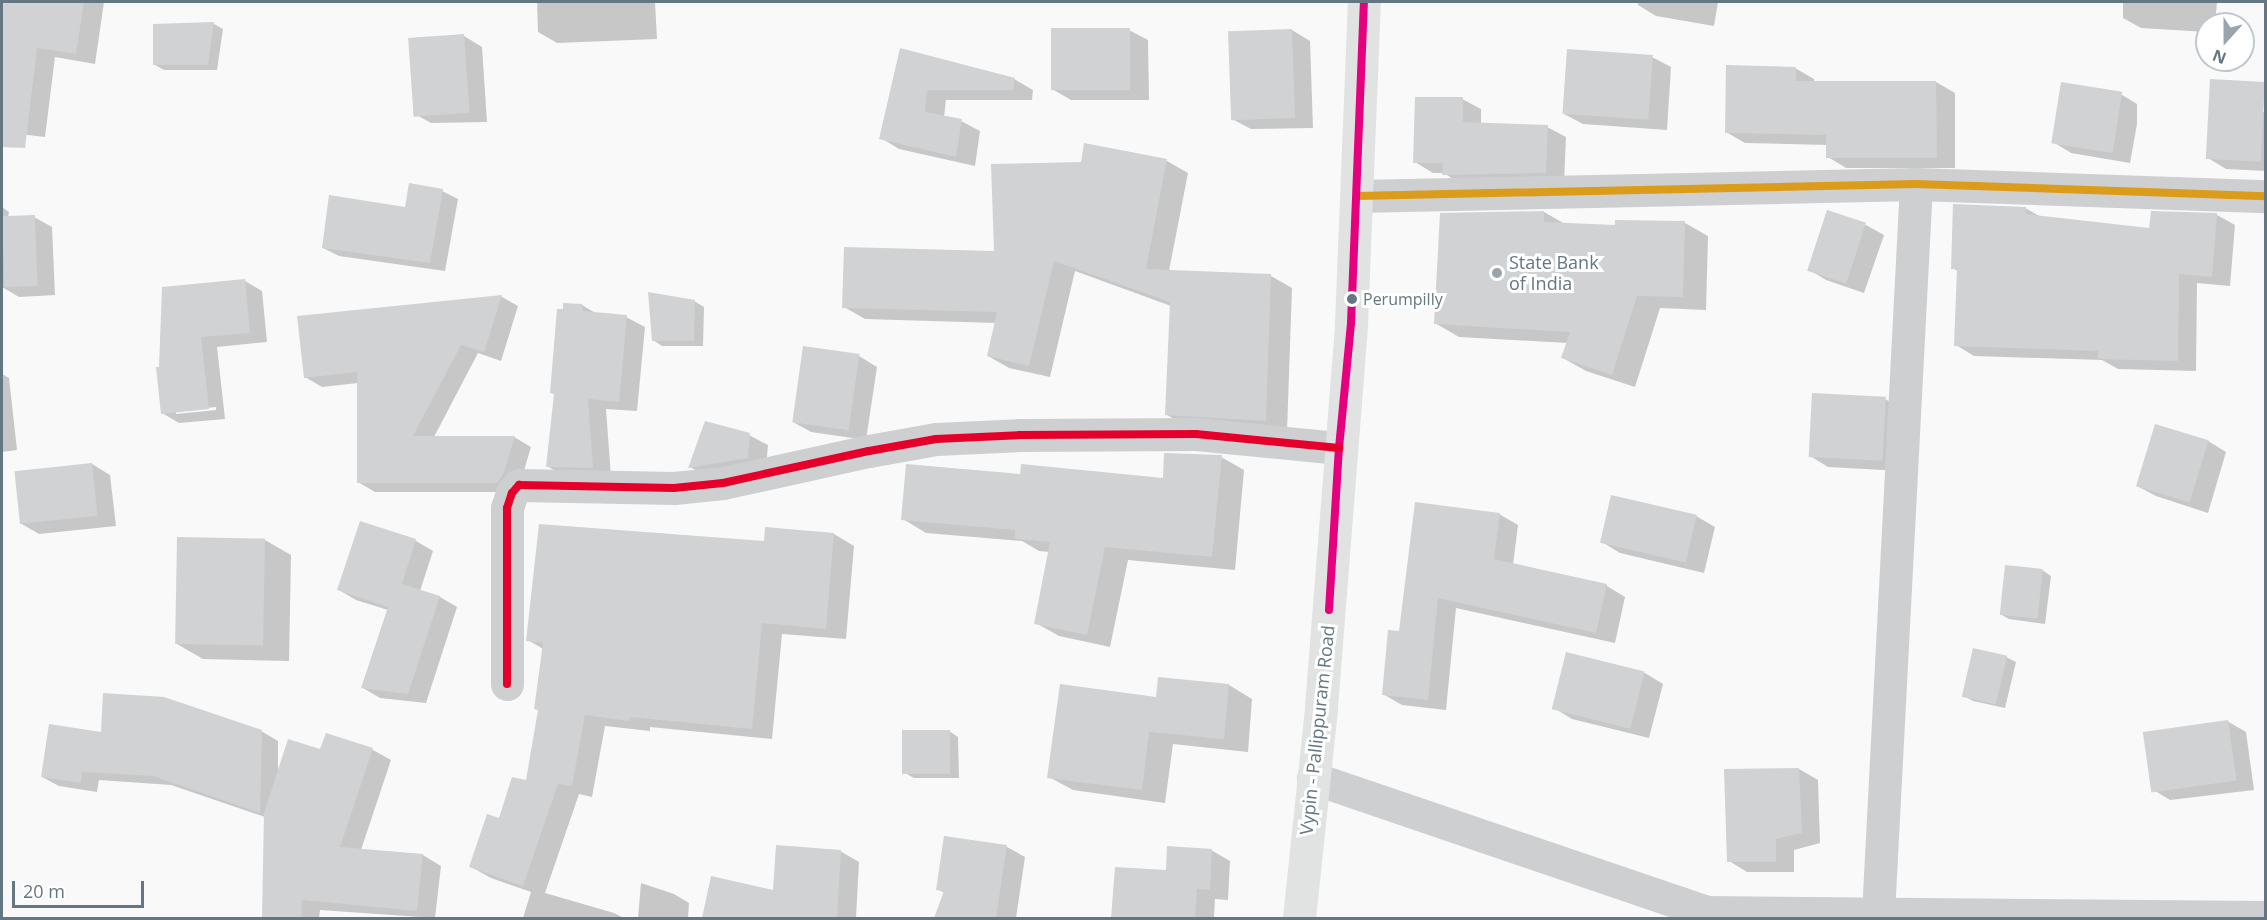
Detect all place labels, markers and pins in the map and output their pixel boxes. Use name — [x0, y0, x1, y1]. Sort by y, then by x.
place label: State Bank of India — [1509, 252, 1599, 294]
marker: State Bank of India — [1490, 266, 1504, 280]
place label: Perumpilly — [1363, 289, 1443, 309]
marker: Perumpilly — [1346, 293, 1358, 305]

